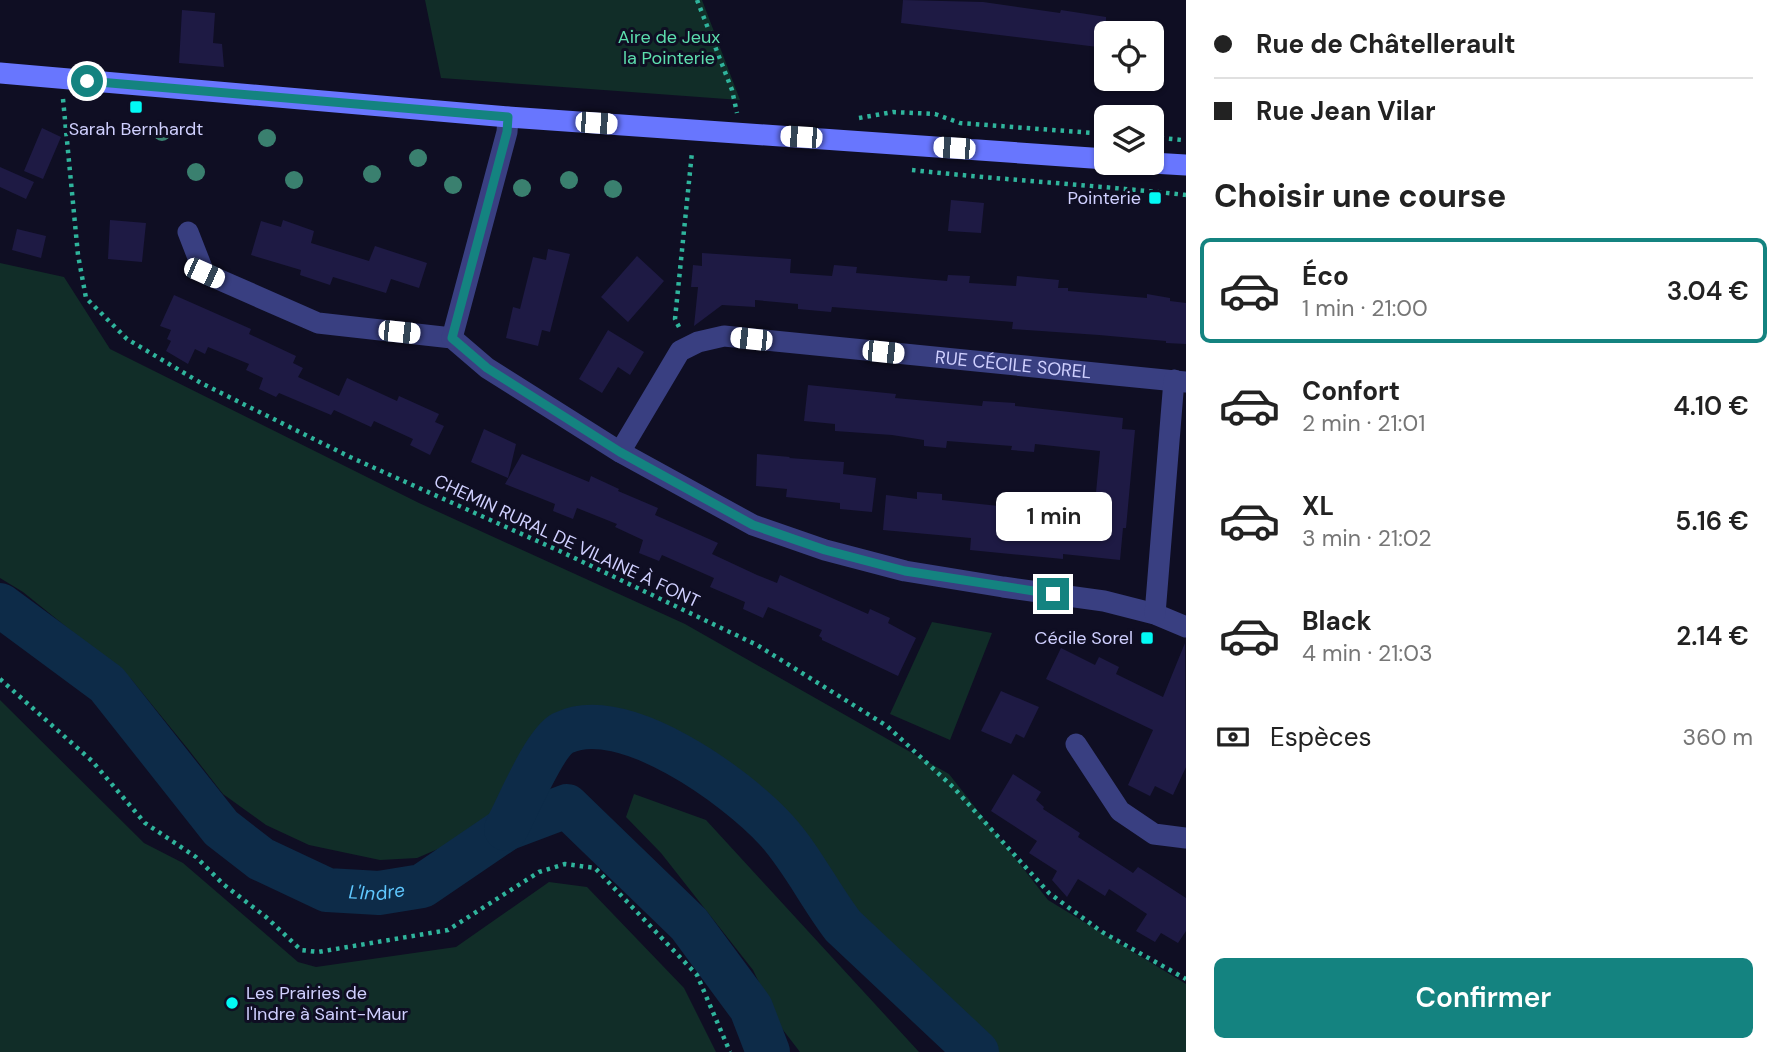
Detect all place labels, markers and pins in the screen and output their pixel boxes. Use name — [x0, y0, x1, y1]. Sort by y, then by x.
marker: Sarah Bernhardt — [128, 99, 144, 115]
place label: Sarah Bernhardt — [69, 117, 203, 141]
place label: Pointerie — [1068, 186, 1141, 210]
marker: Pointerie — [1147, 190, 1163, 206]
place label: Cécile Sorel — [1035, 626, 1133, 650]
marker: Cécile Sorel — [1139, 630, 1155, 646]
place label: Les Prairies de l'Indre à Saint-Maur — [246, 981, 409, 1026]
marker: Les Prairies de l'Indre à Saint-Maur — [224, 995, 240, 1011]

